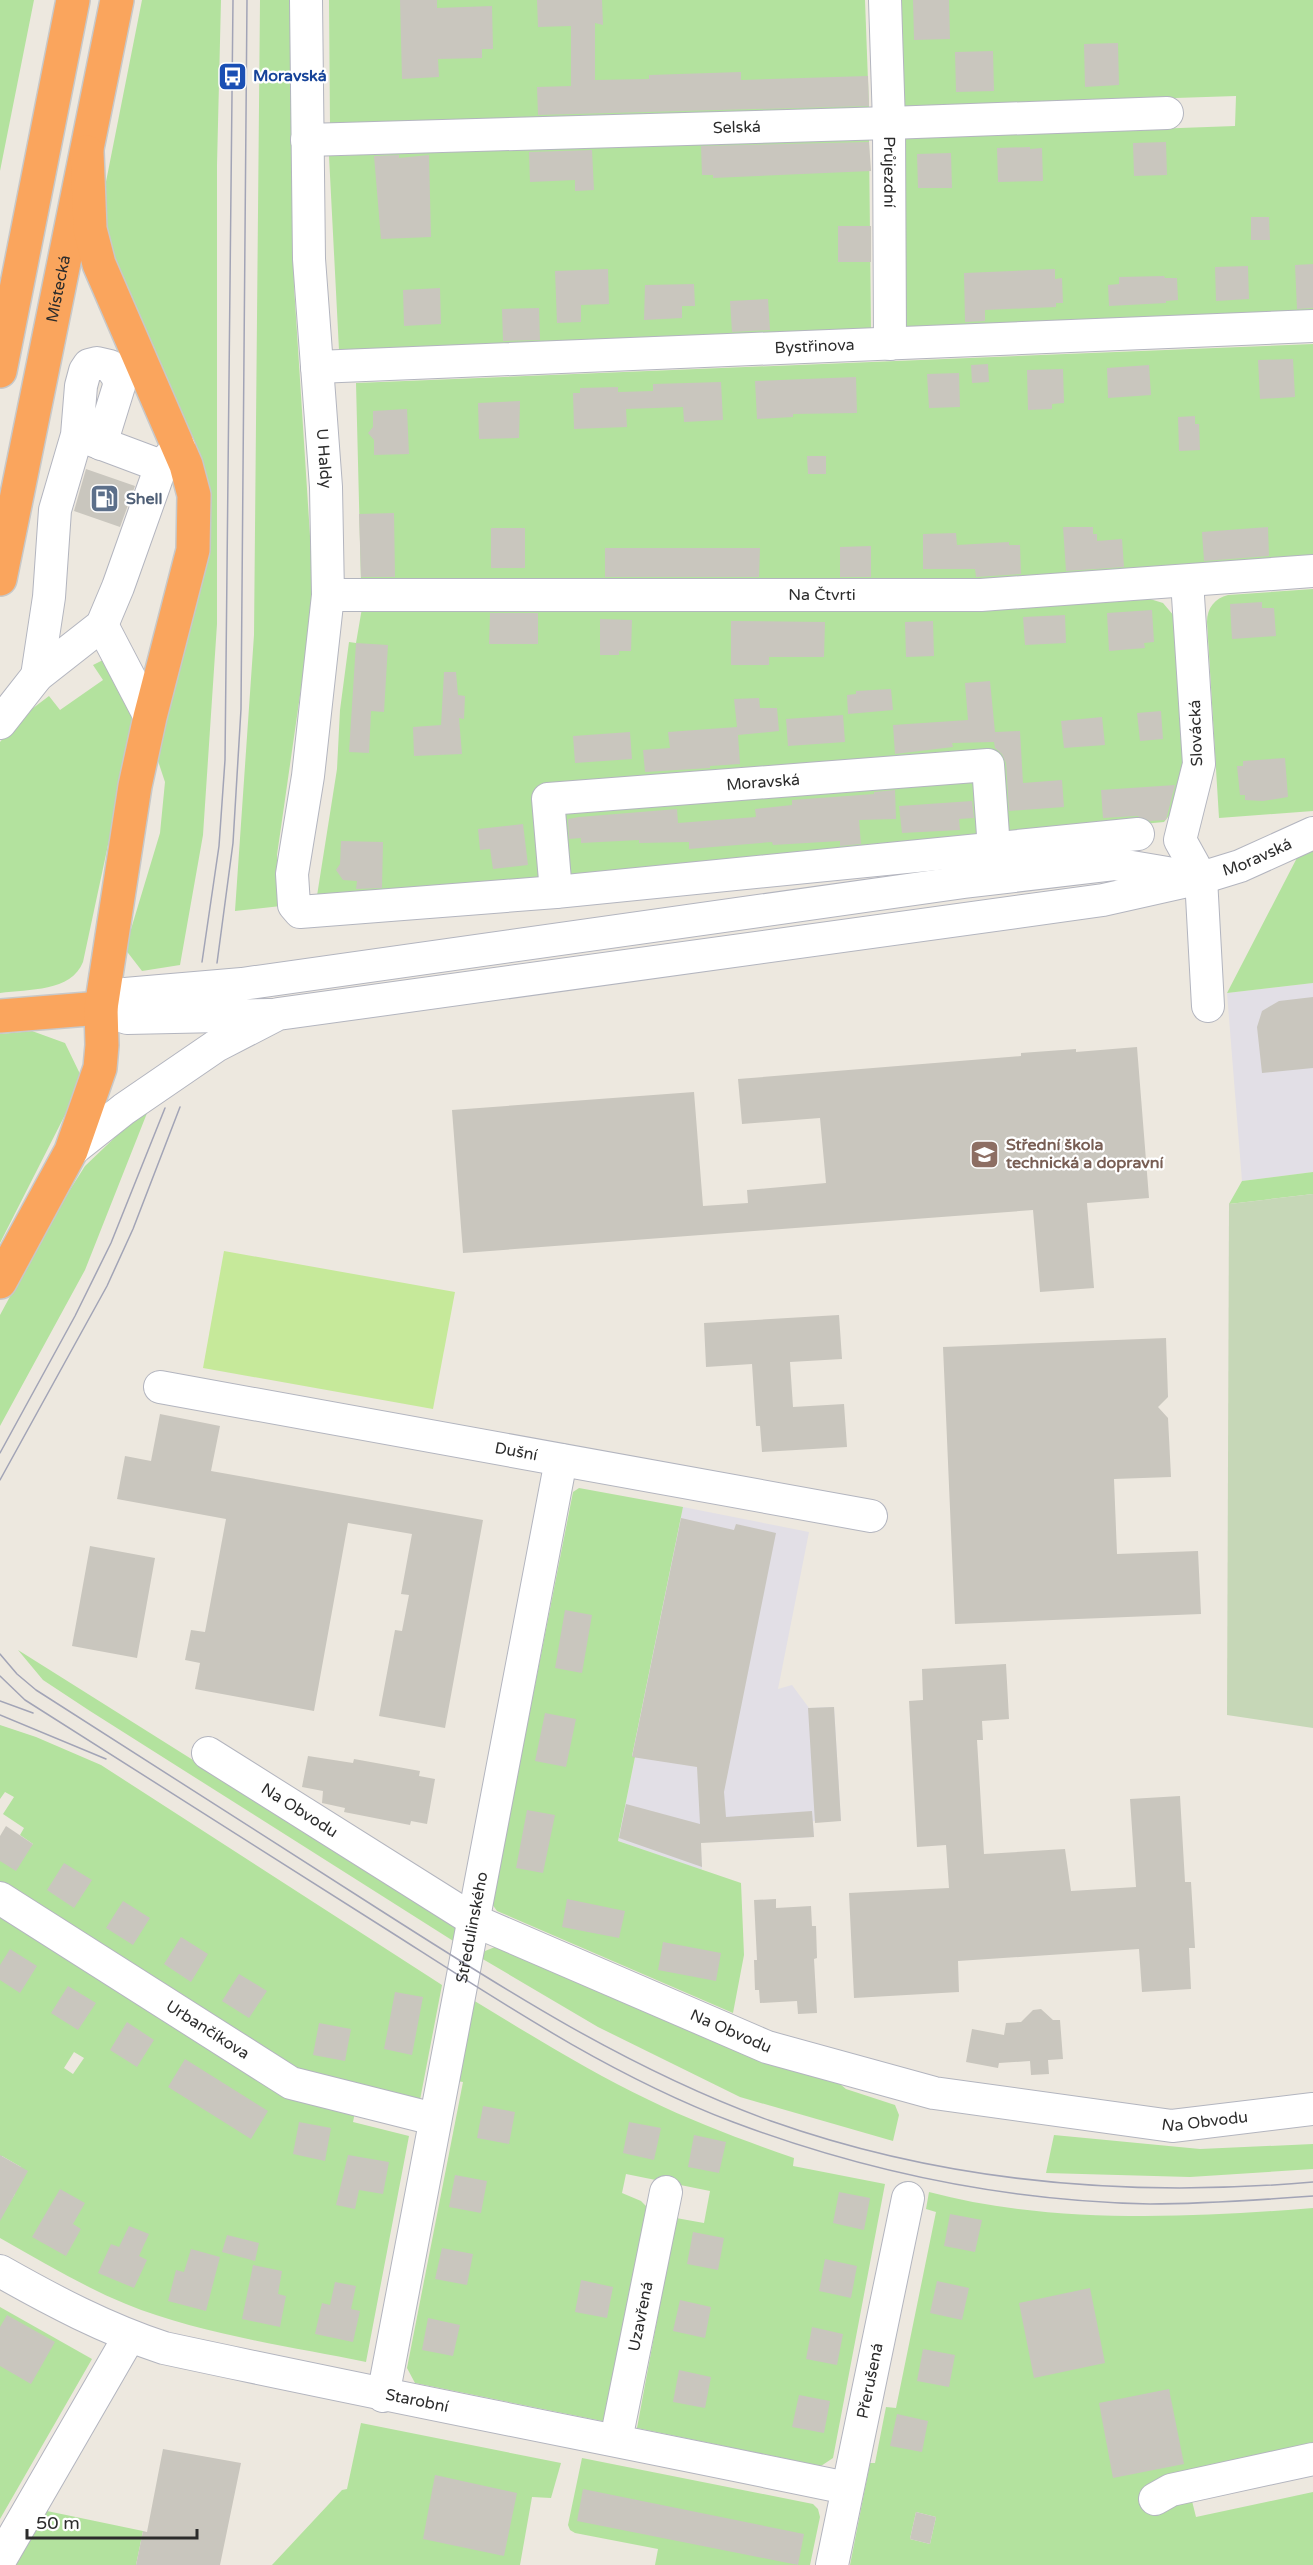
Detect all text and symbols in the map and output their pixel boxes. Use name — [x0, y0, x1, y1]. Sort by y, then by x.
bus stop icon: Moravská — [216, 60, 248, 92]
place label: Moravská — [253, 66, 327, 86]
street label: Selská — [712, 117, 761, 138]
street label: Průjezdní — [879, 136, 899, 208]
street label: Místecká — [42, 254, 75, 324]
street label: Bystřinova — [774, 335, 855, 358]
street label: U Haldy — [312, 428, 336, 490]
fuel station icon: Shell — [89, 483, 121, 515]
place label: Shell — [126, 489, 163, 509]
street label: Na Čtvrti — [788, 585, 856, 605]
street label: Slovácká — [1185, 699, 1207, 767]
street label: Moravská — [726, 770, 801, 795]
street label: Moravská — [1220, 834, 1295, 881]
place label: Střední škola technická a dopravní — [1005, 1135, 1164, 1173]
school or university icon: Střední škola technická a dopravní — [969, 1138, 1001, 1170]
street label: Dušní — [493, 1438, 539, 1465]
street label: Na Obvodu — [257, 1779, 341, 1842]
street label: Středulinského — [452, 1870, 492, 1985]
street label: Urbančíkova — [162, 1996, 253, 2064]
street label: Na Obvodu — [687, 2005, 775, 2058]
street label: Na Obvodu — [1160, 2107, 1249, 2136]
street label: Uzavřená — [624, 2280, 658, 2353]
street label: Přerušená — [853, 2341, 888, 2421]
street label: Starobní — [384, 2385, 450, 2417]
scale bar — [27, 2502, 196, 2540]
text: 50 m — [36, 2512, 80, 2534]

